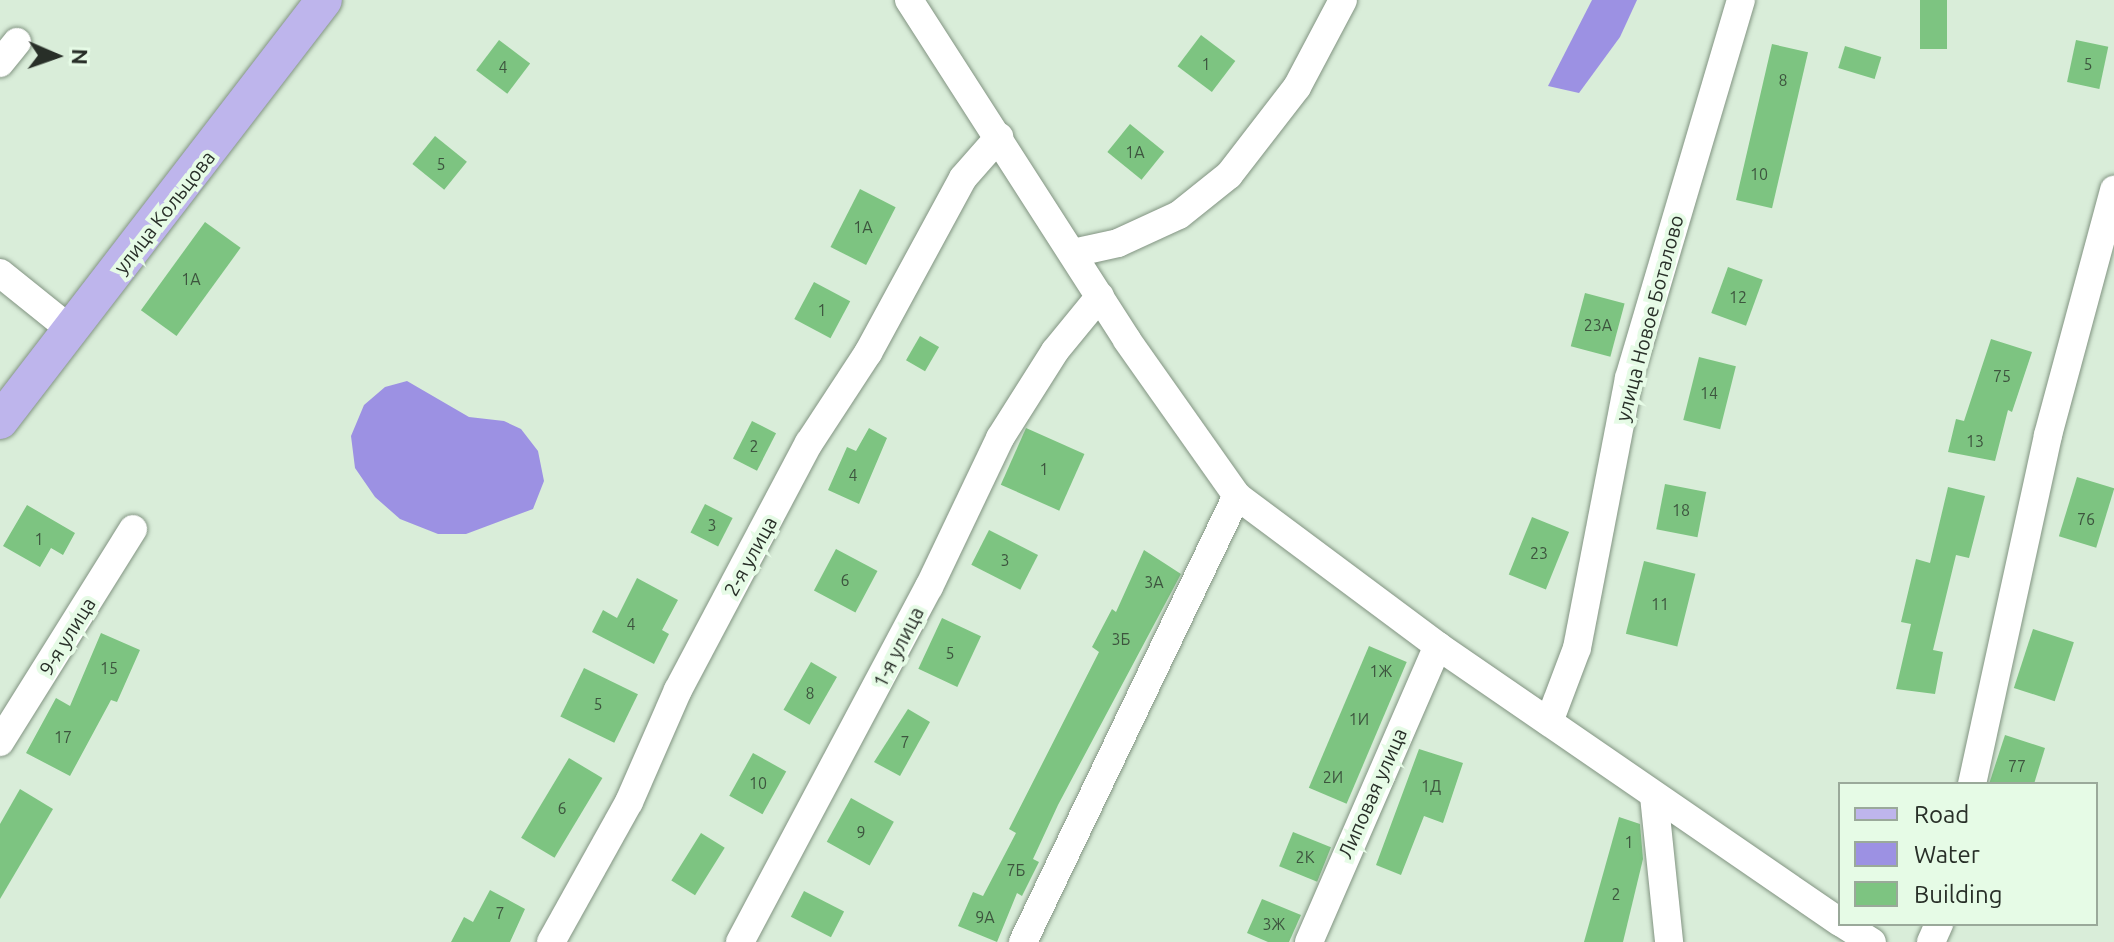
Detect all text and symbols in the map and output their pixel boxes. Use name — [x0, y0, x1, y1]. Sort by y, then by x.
north arrow — [16, 16, 96, 96]
text: N — [68, 48, 93, 65]
house number: 1 — [1201, 54, 1211, 74]
house number: 5 — [2083, 54, 2093, 74]
house number: 4 — [498, 57, 508, 77]
house number: 8 — [1778, 70, 1788, 90]
house number: 1А — [1125, 142, 1145, 162]
street label: улица Кольцова — [108, 146, 220, 278]
house number: 5 — [436, 154, 446, 174]
house number: 10 — [1750, 164, 1768, 184]
street label: улица Новое Боталово — [1610, 212, 1688, 424]
house number: 1А — [853, 217, 873, 237]
house number: 1А — [181, 269, 201, 289]
house number: 12 — [1729, 287, 1747, 307]
house number: 1 — [817, 300, 827, 320]
house number: 23А — [1584, 315, 1612, 335]
house number: 75 — [1993, 366, 2011, 386]
house number: 14 — [1700, 383, 1718, 403]
house number: 13 — [1966, 431, 1984, 451]
house number: 2 — [749, 436, 759, 456]
house number: 1 — [1039, 459, 1049, 479]
house number: 4 — [848, 465, 858, 485]
house number: 18 — [1672, 500, 1690, 520]
house number: 76 — [2077, 509, 2095, 529]
street label: 2-я улица — [718, 512, 782, 600]
house number: 3 — [707, 515, 717, 535]
house number: 1 — [34, 529, 44, 549]
house number: 23 — [1530, 543, 1548, 563]
house number: 3 — [1000, 550, 1010, 570]
house number: 6 — [840, 570, 850, 590]
house number: 3А — [1144, 572, 1164, 592]
street label: 9-я улица — [34, 593, 100, 679]
house number: 11 — [1651, 594, 1669, 614]
street label: 1-я улица — [868, 603, 928, 691]
house number: 4 — [626, 614, 636, 634]
house number: 3Б — [1112, 629, 1130, 649]
house number: 5 — [945, 643, 955, 663]
house number: 15 — [100, 658, 118, 678]
house number: 1Ж — [1370, 661, 1392, 681]
house number: 8 — [805, 683, 815, 703]
house number: 5 — [593, 694, 603, 714]
house number: 1И — [1349, 709, 1369, 729]
street label: Липовая улица — [1333, 724, 1411, 862]
house number: 17 — [54, 727, 72, 747]
house number: 7 — [900, 732, 910, 752]
house number: 77 — [2008, 756, 2026, 776]
house number: 2И — [1323, 767, 1343, 787]
house number: 10 — [749, 773, 767, 793]
house number: 1Д — [1421, 776, 1441, 796]
legend — [1838, 782, 2098, 926]
house number: 6 — [557, 798, 567, 818]
text: Road — [1914, 801, 1969, 828]
house number: 9 — [856, 822, 866, 842]
house number: 1 — [1624, 832, 1634, 852]
text: Water — [1914, 841, 1980, 868]
house number: 2К — [1296, 847, 1314, 867]
house number: 7Б — [1007, 860, 1025, 880]
text: Building — [1914, 881, 2002, 908]
house number: 2 — [1611, 884, 1621, 904]
house number: 7 — [495, 903, 505, 923]
house number: 9А — [975, 907, 995, 927]
house number: 3Ж — [1263, 914, 1285, 934]

